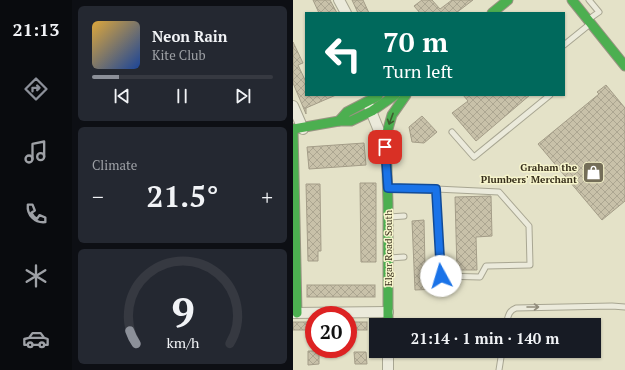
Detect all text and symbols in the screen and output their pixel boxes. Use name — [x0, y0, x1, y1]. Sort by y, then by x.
text: 21:13 — [13, 17, 59, 41]
text: 70 m — [383, 23, 448, 60]
text: Neon Rain — [152, 26, 228, 46]
icon: left — [317, 28, 369, 80]
text: Kite Club — [152, 46, 206, 64]
text: Turn left — [383, 59, 453, 83]
icon: directions — [22, 75, 50, 103]
icon: previous — [111, 85, 133, 107]
icon: pause — [171, 85, 193, 107]
icon: next — [232, 85, 254, 107]
one-way arrow — [387, 112, 394, 125]
pin — [368, 130, 402, 164]
icon: arrive — [374, 136, 396, 158]
icon: music — [22, 138, 50, 166]
text: Climate — [92, 156, 137, 174]
shop icon: Graham the Plumbers' Merchant — [580, 160, 606, 186]
place label: Graham the Plumbers' Merchant — [481, 161, 578, 186]
text: 21.5° — [146, 176, 219, 216]
text: − — [92, 182, 104, 211]
text: + — [261, 182, 273, 211]
icon: phone — [22, 200, 50, 228]
street label: Elgar Road South — [382, 210, 395, 286]
position arrow — [420, 255, 462, 297]
icon: climate — [22, 262, 50, 290]
text: 9 — [171, 284, 194, 339]
one-way arrow — [526, 303, 539, 311]
speed limit sign: 20 — [305, 306, 357, 358]
icon: car — [22, 325, 50, 353]
text: 21:14 · 1 min · 140 m — [411, 328, 559, 348]
text: km/h — [166, 333, 200, 352]

